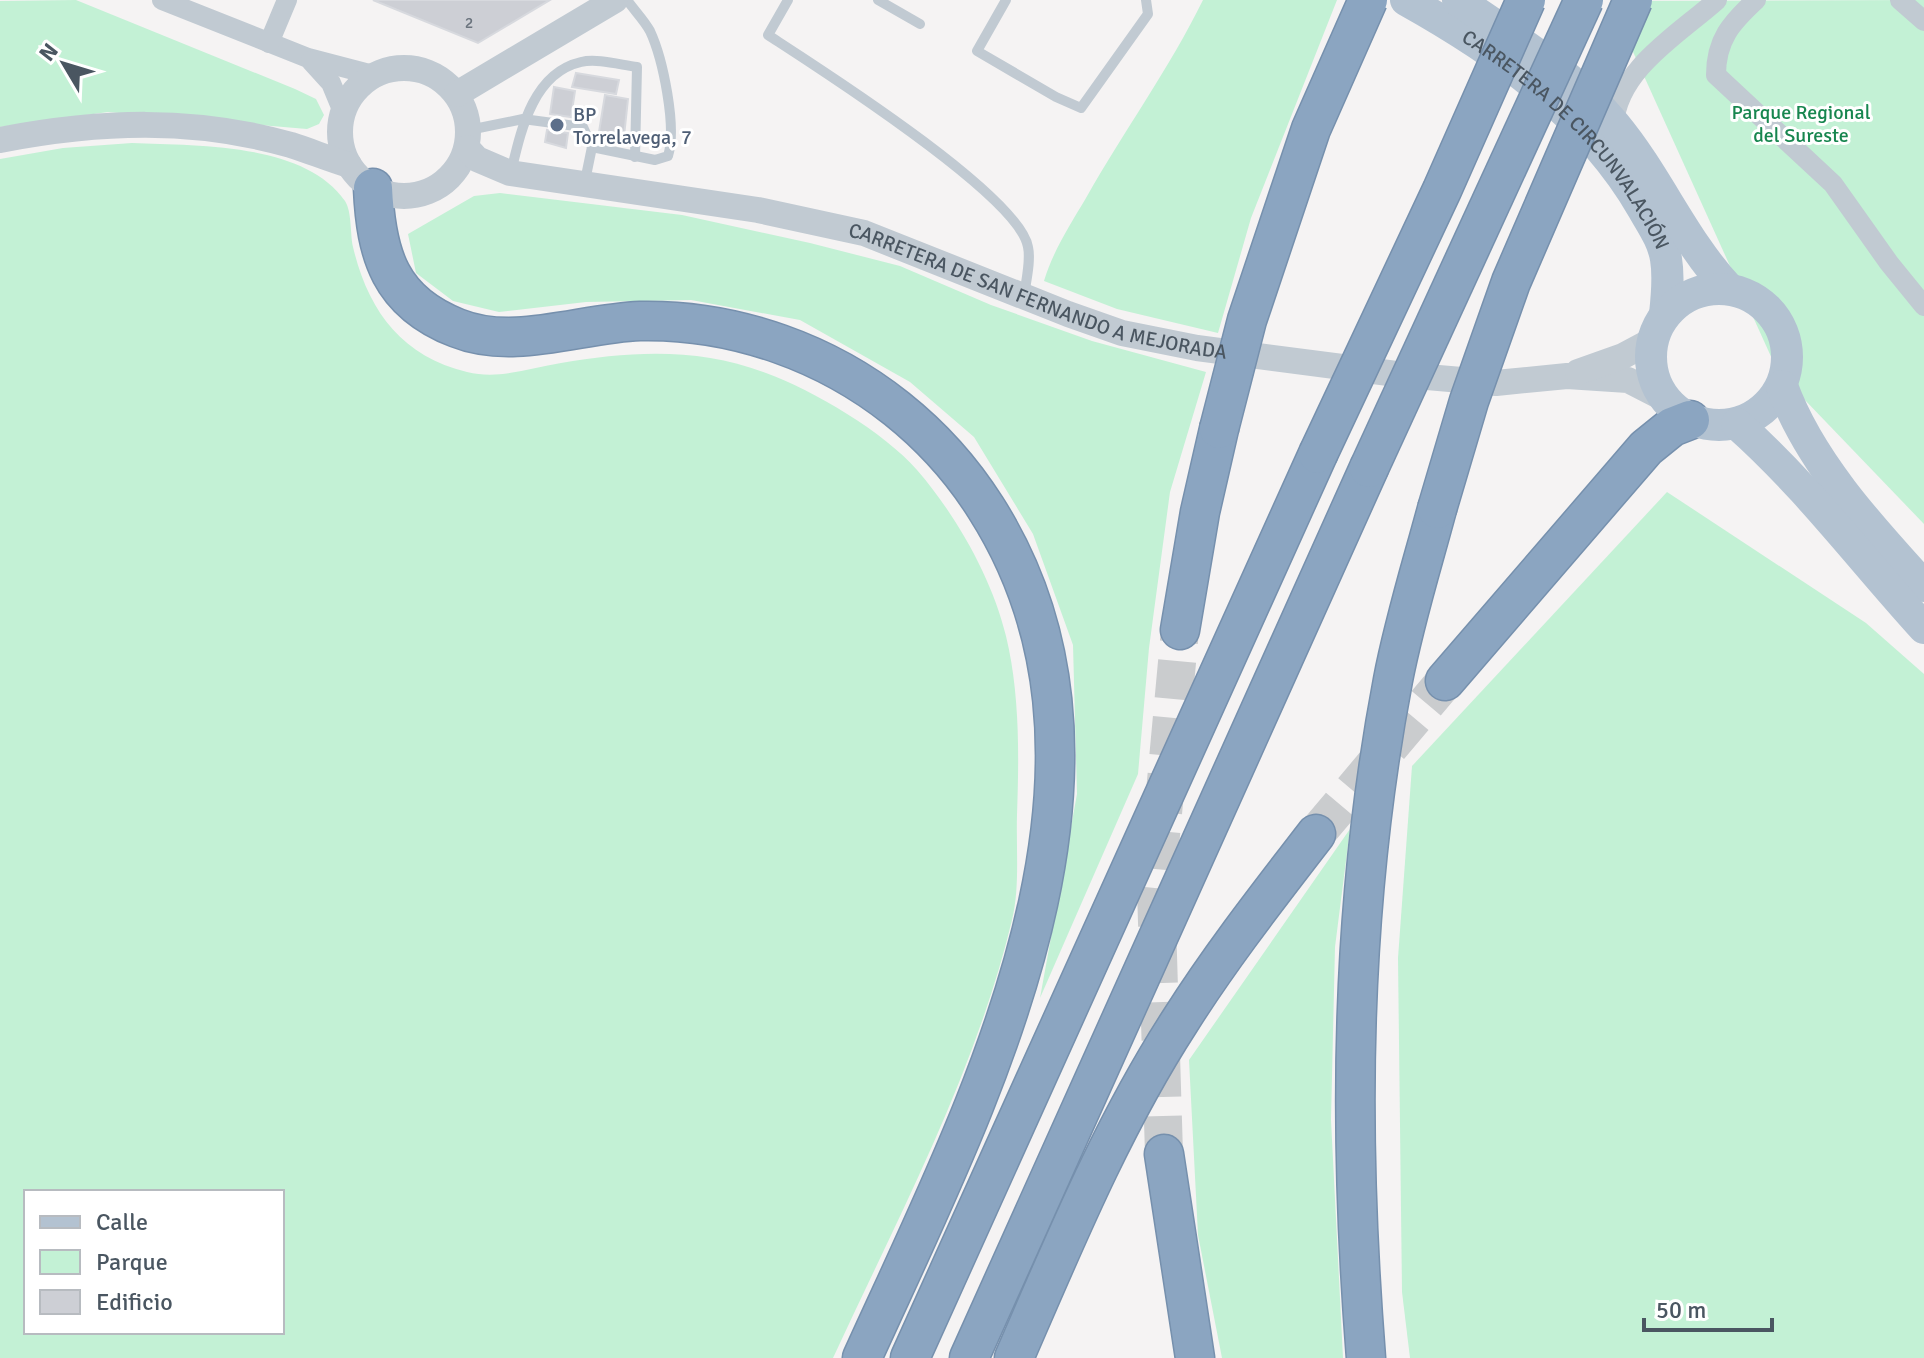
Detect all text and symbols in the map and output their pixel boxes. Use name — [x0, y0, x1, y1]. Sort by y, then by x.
house number: 2 — [465, 13, 473, 33]
north arrow — [24, 24, 104, 104]
street label: CARRETERA DE CIRCUNVALACIÓN — [1457, 24, 1675, 253]
text: N — [33, 38, 64, 66]
park label: Parque Regional del Sureste — [1731, 100, 1871, 148]
place label: BP Torrelavega, 7 — [573, 102, 692, 150]
marker: BP Torrelavega, 7 — [548, 116, 566, 134]
street label: CARRETERA DE SAN FERNANDO A MEJORADA — [846, 218, 1228, 365]
legend — [24, 1190, 284, 1334]
text: Calle — [96, 1207, 148, 1237]
text: Parque — [96, 1247, 168, 1277]
scale bar — [1644, 1282, 1772, 1332]
text: Edificio — [96, 1287, 173, 1317]
text: 50 m — [1656, 1295, 1706, 1325]

